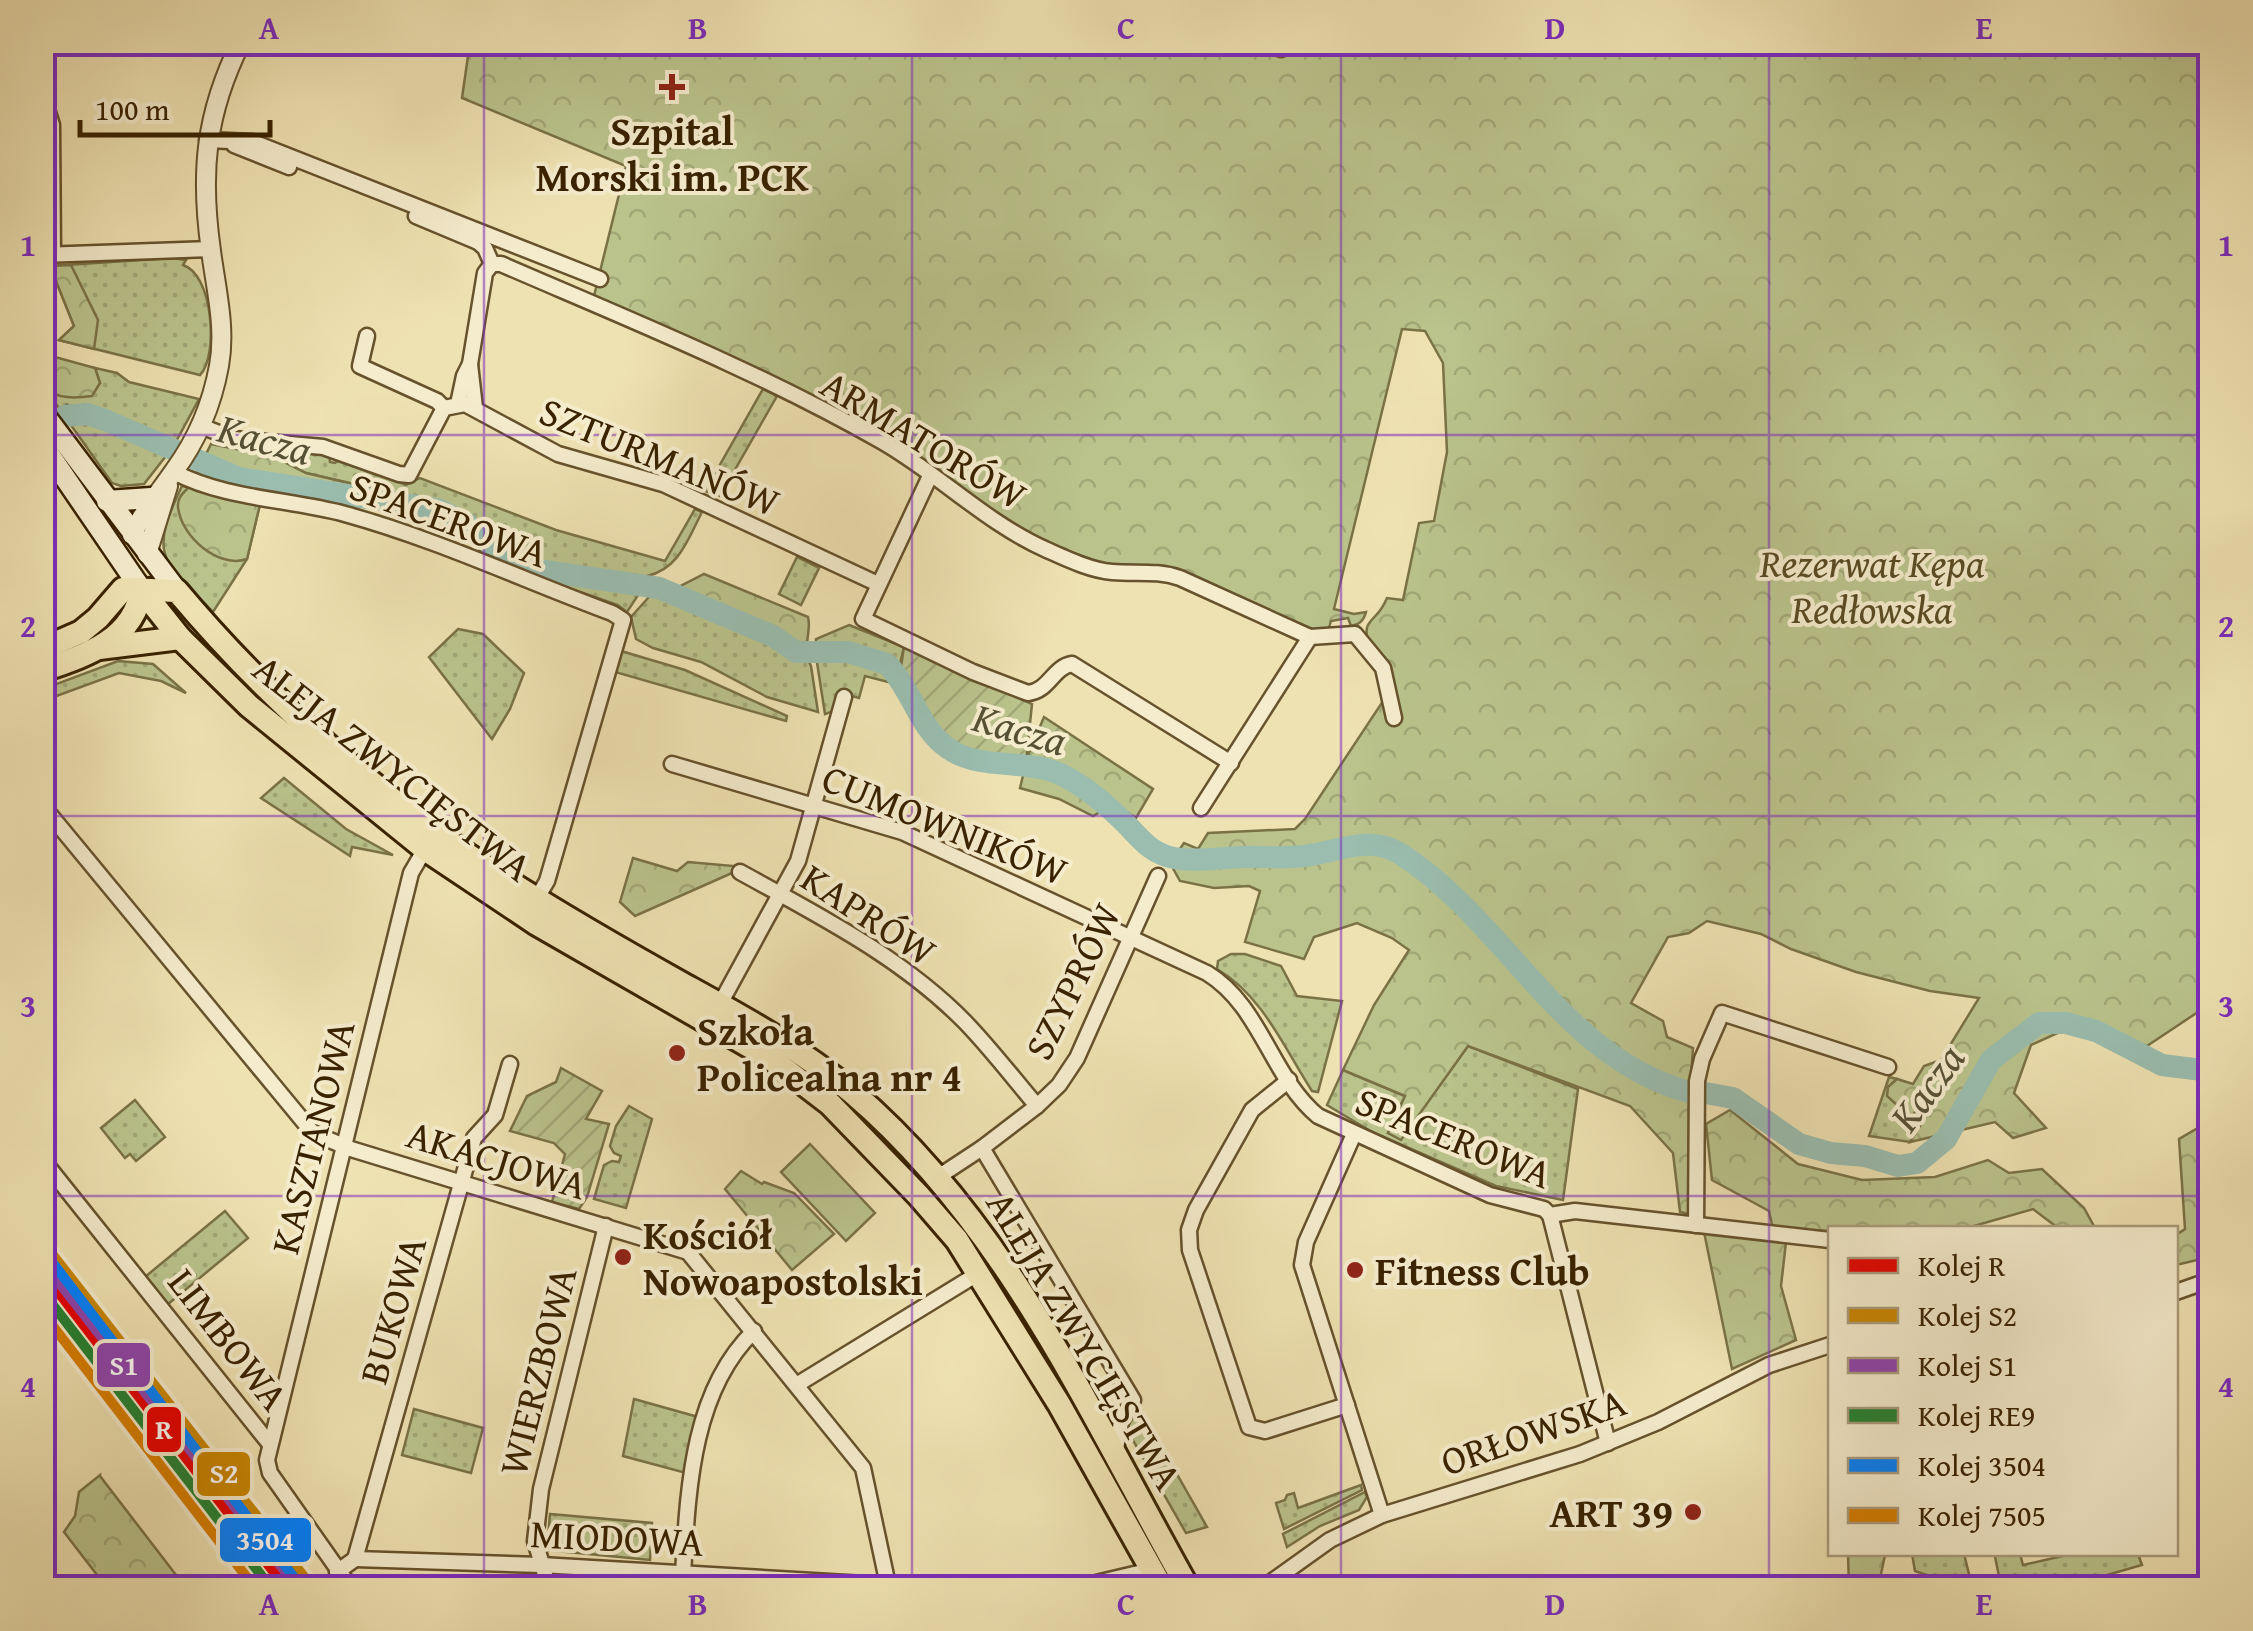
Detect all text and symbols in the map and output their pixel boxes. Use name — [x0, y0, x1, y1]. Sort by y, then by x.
text: A — [259, 4, 280, 51]
text: B — [688, 4, 708, 51]
text: C — [1117, 4, 1135, 51]
text: D — [1545, 4, 1565, 51]
text: E — [1975, 4, 1993, 51]
marker: Szpital Morski im. PCK — [659, 74, 685, 100]
scale bar — [80, 75, 270, 137]
text: 100 m — [95, 87, 170, 131]
place label: Szpital Morski im. PCK — [535, 101, 809, 206]
text: 1 — [20, 221, 36, 268]
text: 1 — [2218, 221, 2234, 268]
street label: ARMATORÓW — [810, 354, 1038, 524]
street label: SZTURMANÓW — [531, 381, 789, 531]
water label: Kacza — [210, 396, 319, 480]
street label: SPACEROWA — [342, 456, 556, 582]
park label: Rezerwat Kępa Redłowska — [1759, 533, 1985, 638]
text: 2 — [20, 602, 36, 649]
text: 2 — [2218, 602, 2234, 649]
street label: ALEJA ZWYCIĘSTWA — [241, 639, 545, 895]
water label: Kacza — [965, 685, 1075, 771]
street label: CUMOWNIKÓW — [814, 748, 1076, 900]
street label: KAPRÓW — [790, 848, 948, 980]
street label: SZYPRÓW — [1009, 893, 1135, 1069]
text: 3 — [20, 982, 36, 1029]
text: 3 — [2218, 982, 2234, 1029]
place label: Szkoła Policealna nr 4 — [697, 1001, 962, 1106]
street label: KASZTANOWA — [255, 1014, 369, 1260]
water label: Kacza — [1873, 1030, 1979, 1144]
marker: Szkoła Policealna nr 4 — [666, 1042, 688, 1064]
street label: SPACEROWA — [1347, 1071, 1561, 1203]
street label: AKACJOWA — [400, 1104, 594, 1214]
street label: ALEJA ZWYCIĘSTWA — [972, 1179, 1198, 1501]
place label: Kościół Nowoapostolski — [643, 1205, 923, 1310]
legend — [1828, 1226, 2178, 1556]
street label: BUKOWA — [343, 1229, 441, 1391]
place label: Fitness Club — [1375, 1241, 1590, 1300]
text: Kolej R — [1918, 1243, 2006, 1287]
marker: Kościół Nowoapostolski — [612, 1246, 634, 1268]
street label: LIMBOWA — [154, 1255, 304, 1423]
marker: Fitness Club — [1344, 1259, 1366, 1281]
street label: WIERZBOWA — [483, 1261, 591, 1481]
text: Kolej S2 — [1918, 1293, 2017, 1337]
line badge: S1 — [95, 1341, 152, 1389]
text: Kolej S1 — [1918, 1343, 2017, 1387]
text: S1 — [109, 1344, 139, 1385]
text: 4 — [20, 1362, 36, 1409]
text: 4 — [2218, 1362, 2234, 1409]
street label: ORŁOWSKA — [1432, 1372, 1634, 1490]
text: Kolej RE9 — [1918, 1393, 2035, 1437]
line badge: R — [145, 1405, 183, 1454]
text: R — [155, 1408, 173, 1449]
text: Kolej 3504 — [1918, 1443, 2046, 1487]
line badge: S2 — [195, 1450, 252, 1498]
text: S2 — [209, 1452, 239, 1493]
place label: ART 39 — [1550, 1483, 1673, 1542]
text: Kolej 7505 — [1918, 1493, 2046, 1537]
marker: ART 39 — [1682, 1501, 1704, 1523]
street label: MIODOWA — [529, 1503, 705, 1571]
line badge: 3504 — [218, 1516, 313, 1564]
text: 3504 — [236, 1519, 294, 1560]
text: A — [259, 1580, 280, 1627]
text: B — [688, 1580, 708, 1627]
text: C — [1117, 1580, 1135, 1627]
text: D — [1545, 1580, 1565, 1627]
text: E — [1975, 1580, 1993, 1627]

